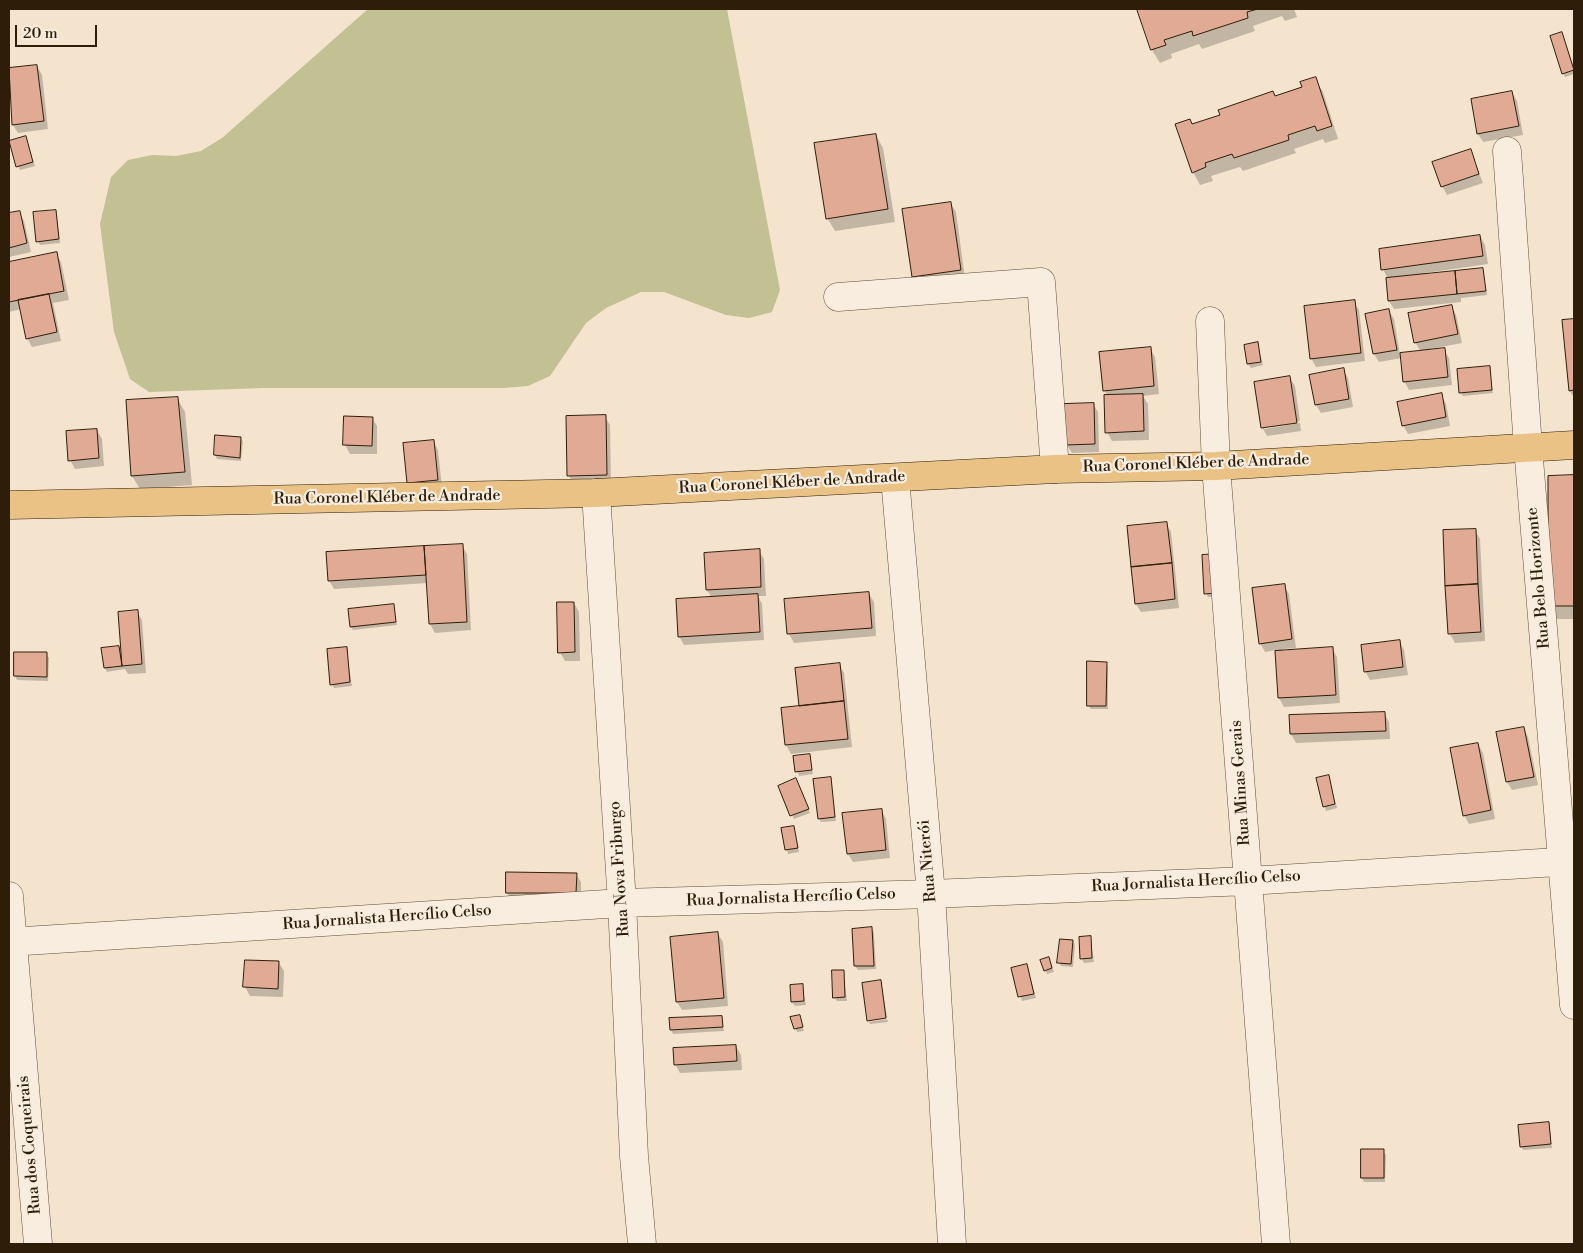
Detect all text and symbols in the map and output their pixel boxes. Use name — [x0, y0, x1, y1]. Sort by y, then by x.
scale bar — [18, 15, 100, 47]
text: 20 m — [23, 24, 58, 43]
street label: Rua Coronel Kléber de Andrade — [1082, 450, 1310, 478]
street label: Rua Coronel Kléber de Andrade — [678, 467, 906, 499]
street label: Rua Coronel Kléber de Andrade — [273, 486, 501, 510]
street label: Rua Belo Horizonte — [1523, 506, 1555, 650]
street label: Rua Minas Gerais — [1227, 719, 1255, 847]
street label: Rua Nova Friburgo — [606, 800, 634, 938]
street label: Rua Niterói — [915, 819, 941, 903]
street label: Rua Jornalista Hercílio Celso — [1091, 867, 1301, 897]
street label: Rua Jornalista Hercílio Celso — [686, 885, 896, 911]
street label: Rua Jornalista Hercílio Celso — [282, 901, 492, 935]
street label: Rua dos Coqueirais — [14, 1075, 46, 1215]

